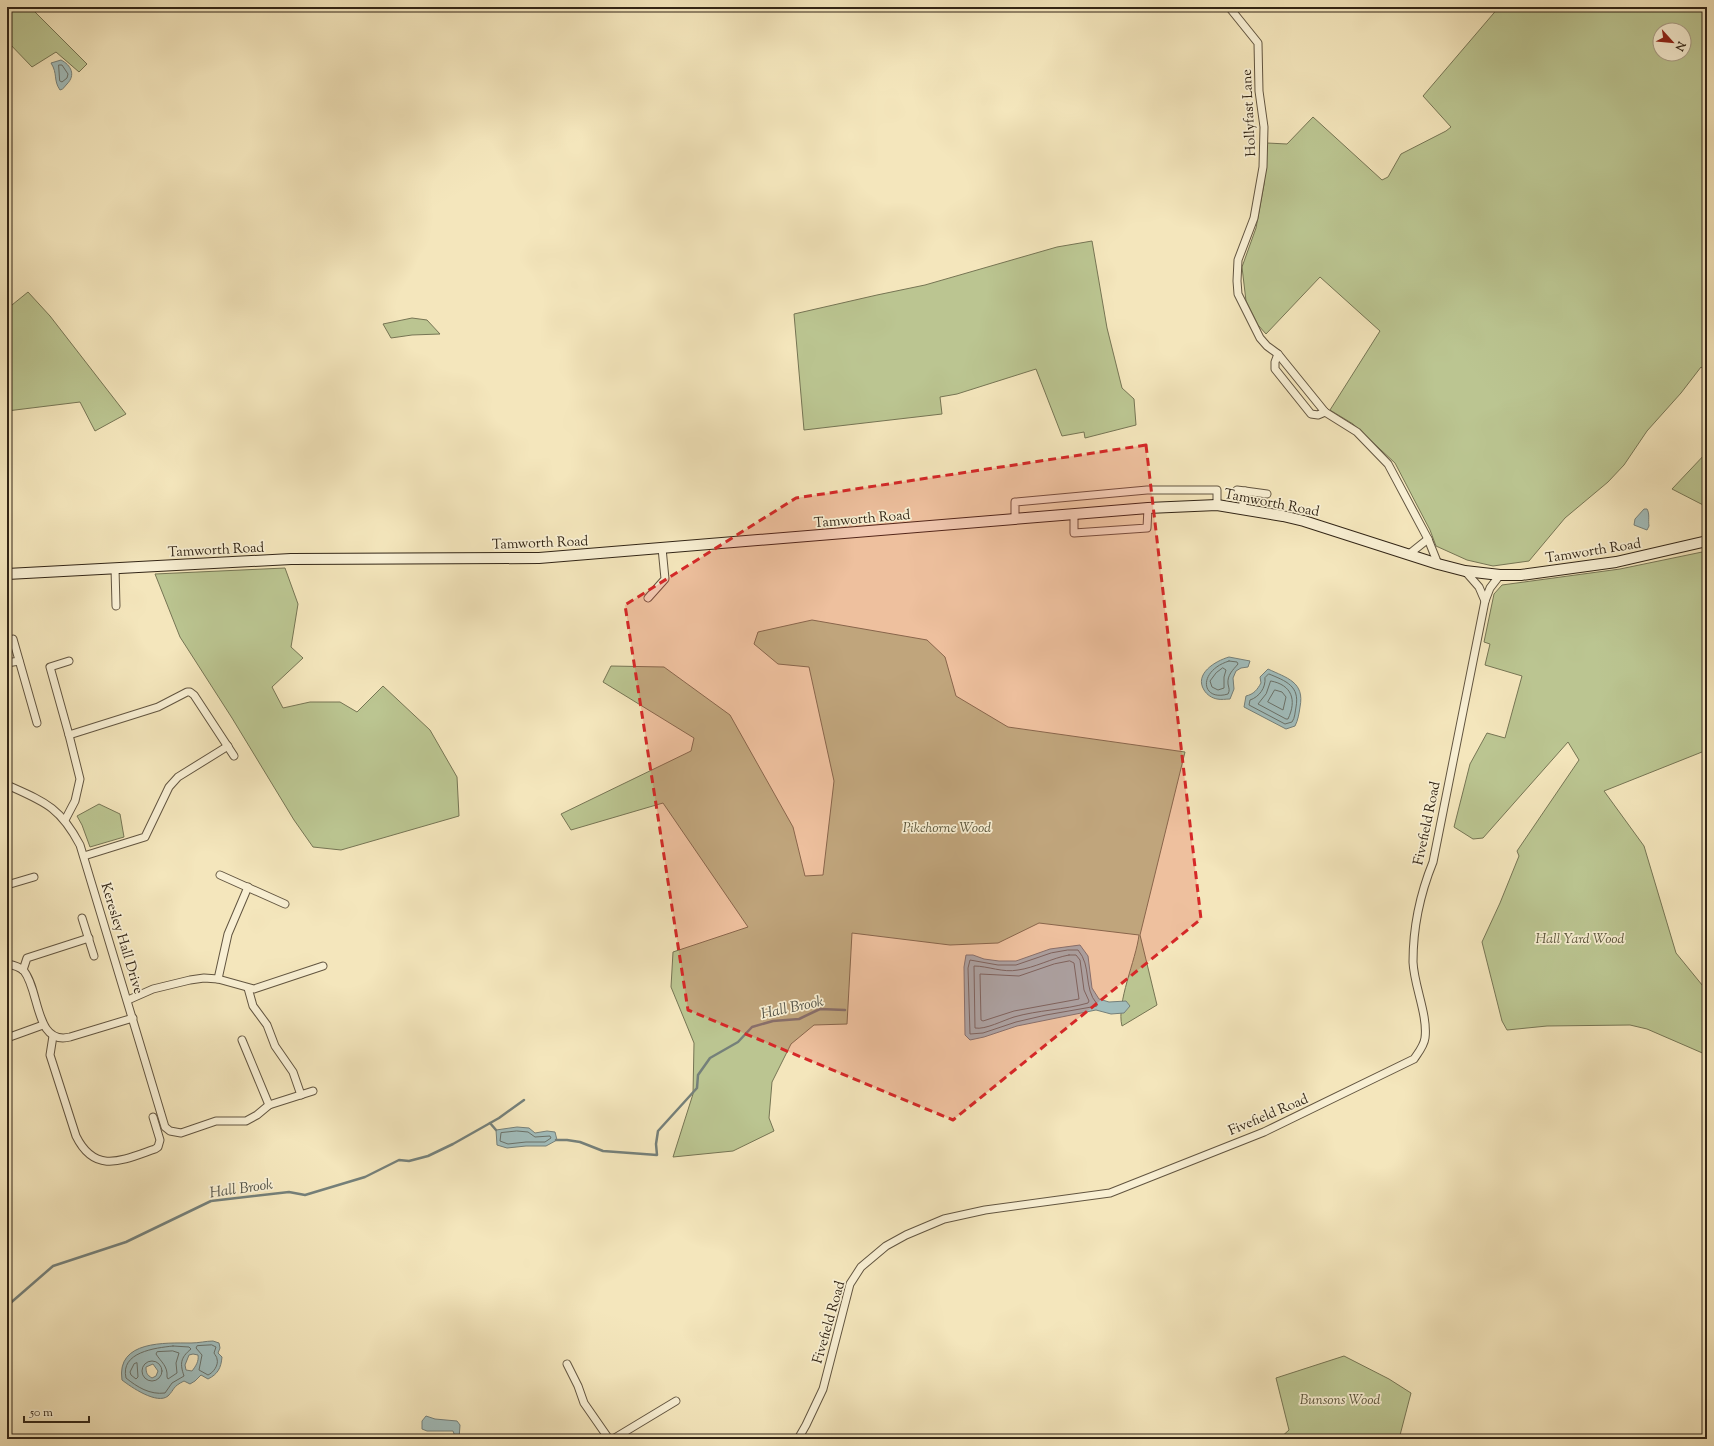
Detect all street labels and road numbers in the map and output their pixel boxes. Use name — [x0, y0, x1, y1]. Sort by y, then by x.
street label: Hollyfast Lane — [1238, 69, 1262, 157]
street label: Tamworth Road — [1222, 485, 1321, 523]
street label: Tamworth Road — [813, 506, 911, 534]
street label: Tamworth Road — [491, 532, 589, 556]
street label: Tamworth Road — [1544, 535, 1643, 569]
street label: Tamworth Road — [167, 538, 265, 564]
street label: Fivefield Road — [1409, 780, 1447, 867]
street label: Keresley Hall Drive — [95, 880, 148, 997]
street label: Fivefield Road — [1226, 1090, 1312, 1142]
street label: Fivefield Road — [809, 1279, 851, 1366]

